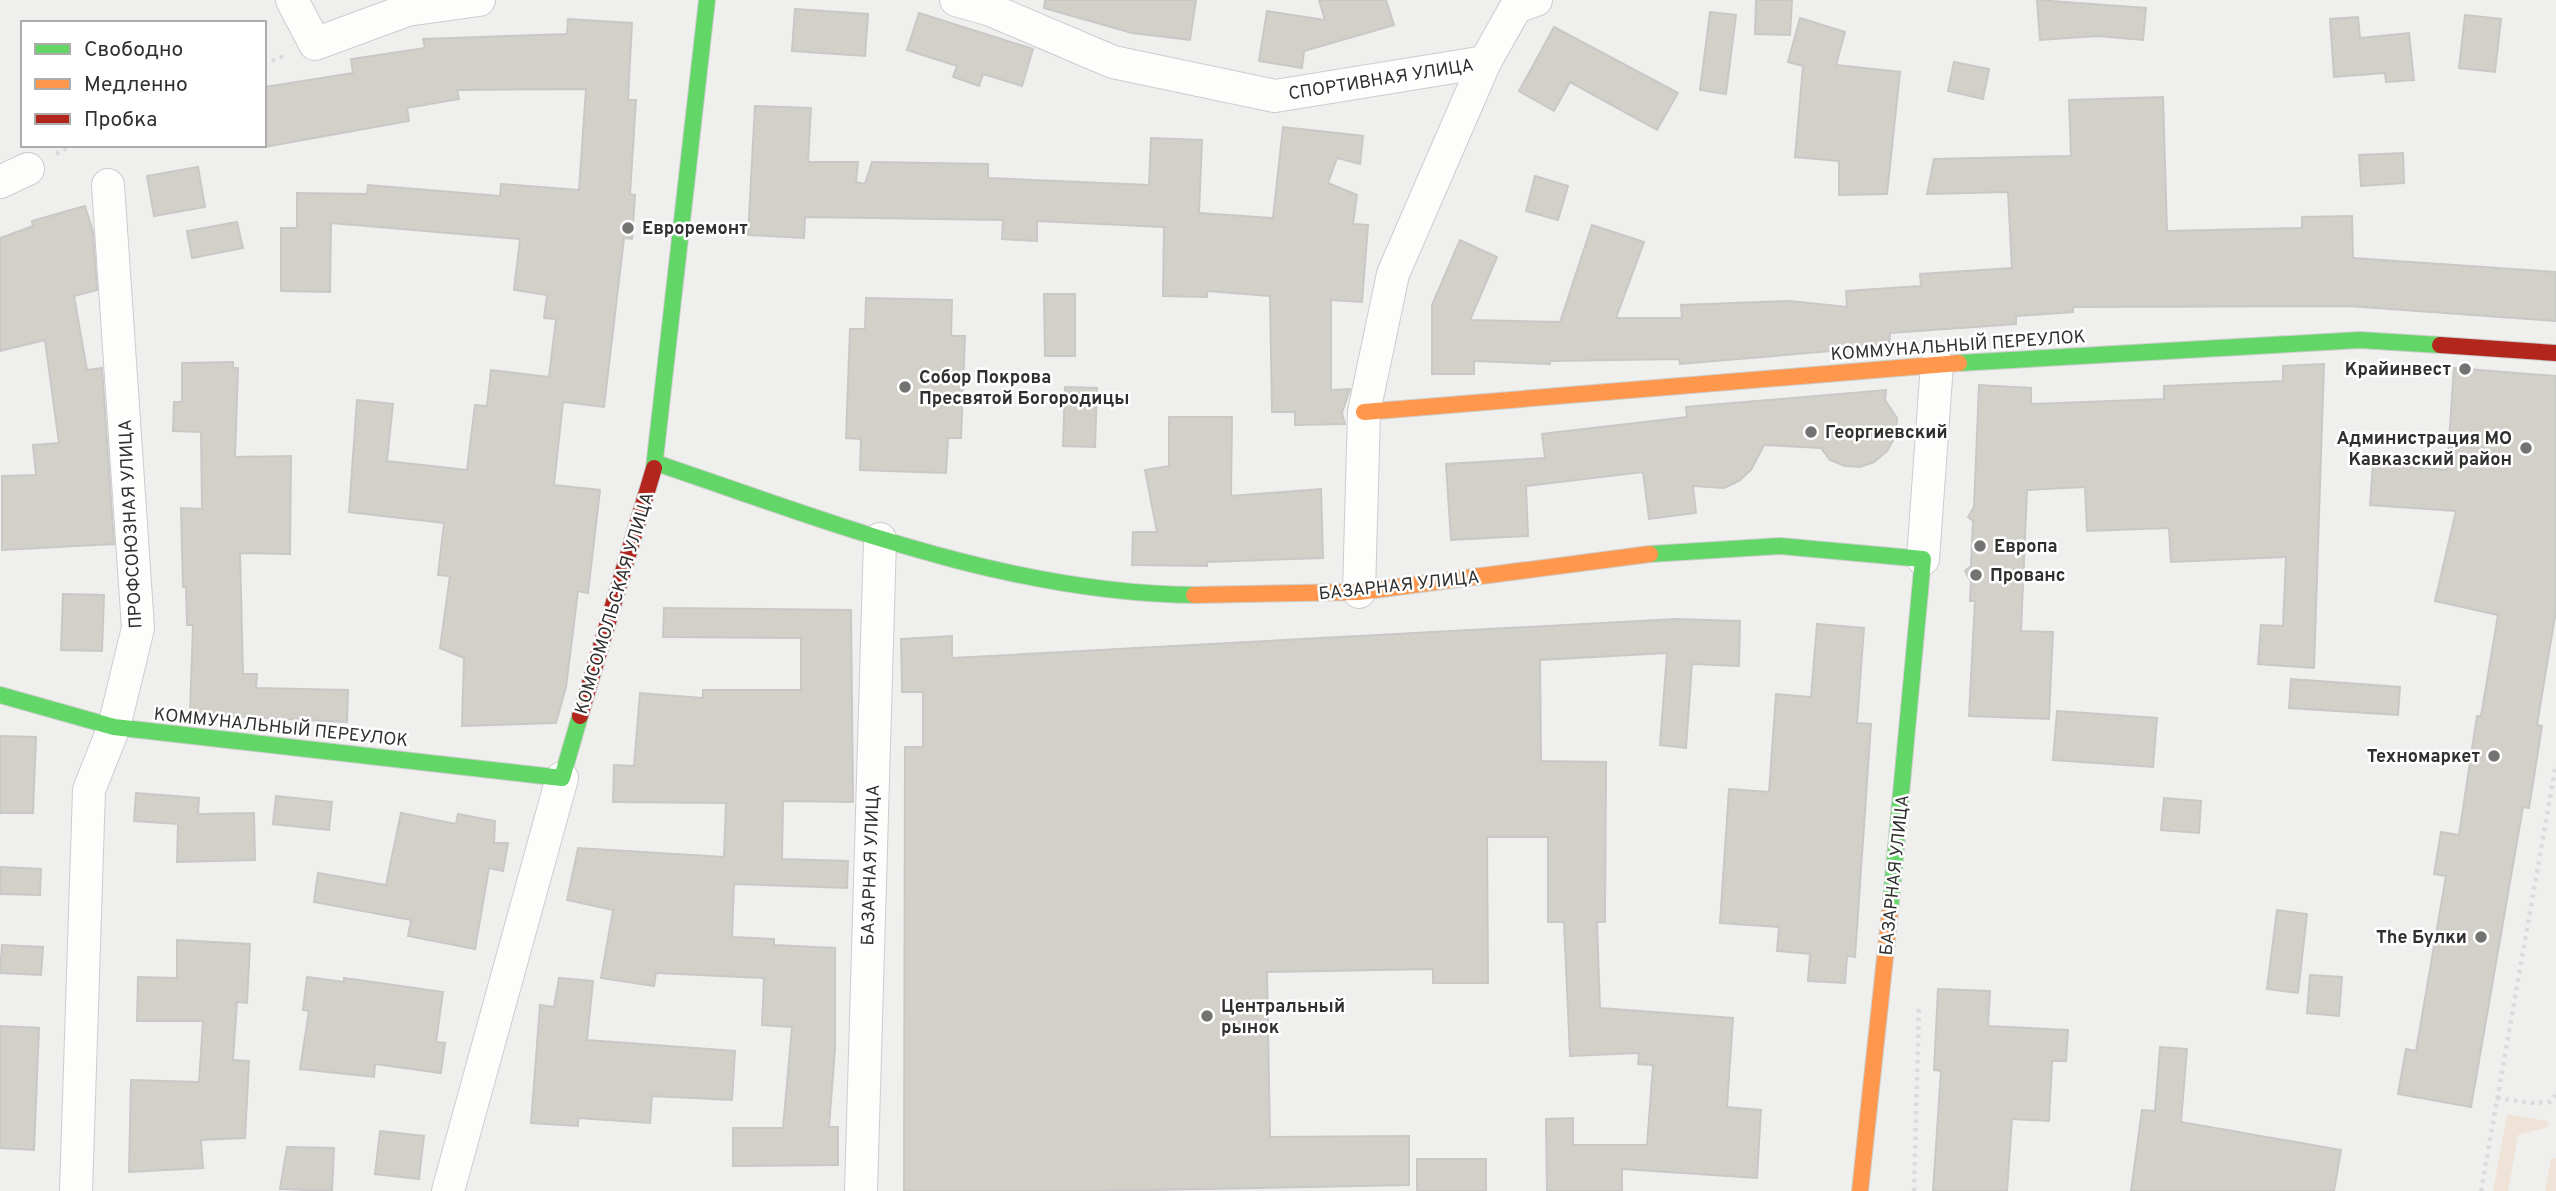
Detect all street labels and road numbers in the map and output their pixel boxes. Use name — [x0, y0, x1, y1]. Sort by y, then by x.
street label: СПОРТИВНАЯ УЛИЦА — [1287, 54, 1475, 106]
street label: КОММУНАЛЬНЫЙ ПЕРЕУЛОК — [1830, 324, 2087, 367]
street label: ПРОФСОЮЗНАЯ УЛИЦА — [115, 419, 148, 629]
street label: КОМСОМОЛЬСКАЯ УЛИЦА — [571, 490, 660, 717]
street label: БАЗАРНАЯ УЛИЦА — [1318, 567, 1481, 606]
street label: КОММУНАЛЬНЫЙ ПЕРЕУЛОК — [153, 702, 409, 753]
street label: БАЗАРНАЯ УЛИЦА — [857, 784, 886, 946]
street label: БАЗАРНАЯ УЛИЦА — [1876, 794, 1915, 957]

